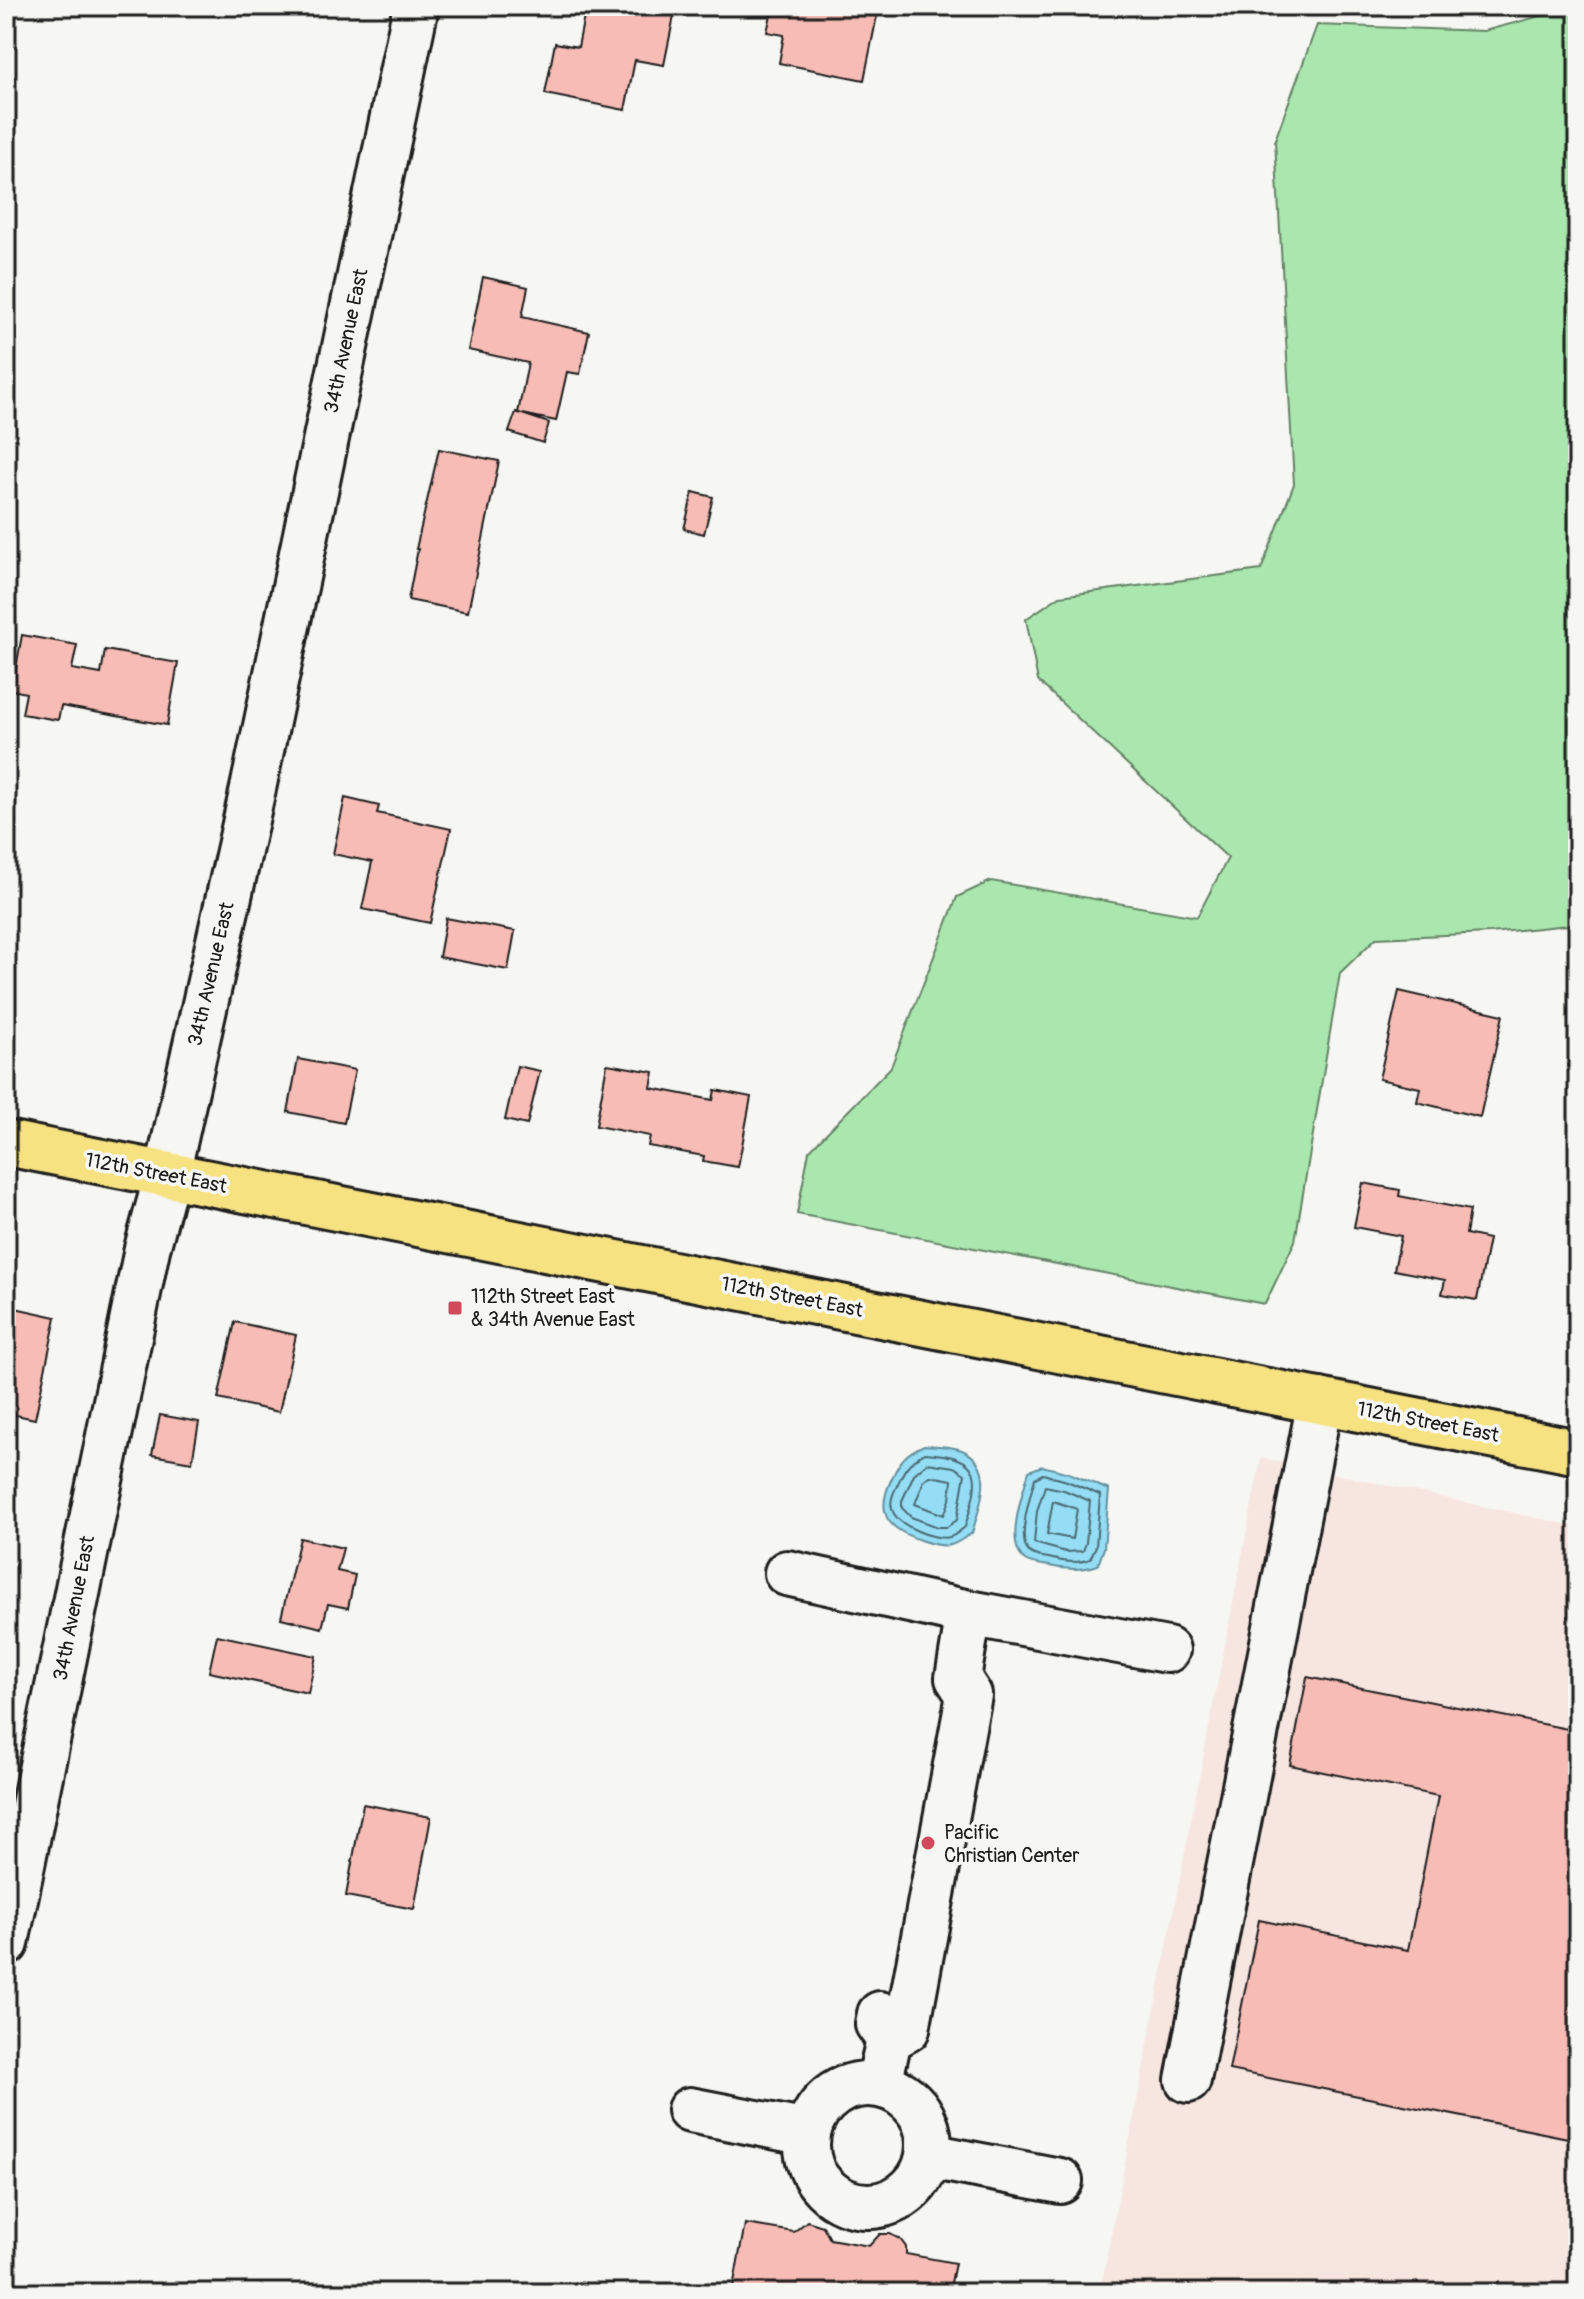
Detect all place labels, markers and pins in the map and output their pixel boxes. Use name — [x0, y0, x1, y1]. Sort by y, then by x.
place label: 112th Street East & 34th Avenue East — [471, 1284, 636, 1332]
marker: 112th Street East & 34th Avenue East — [446, 1299, 464, 1317]
place label: Pacific Christian Center — [944, 1820, 1079, 1868]
marker: Pacific Christian Center — [919, 1834, 937, 1852]

